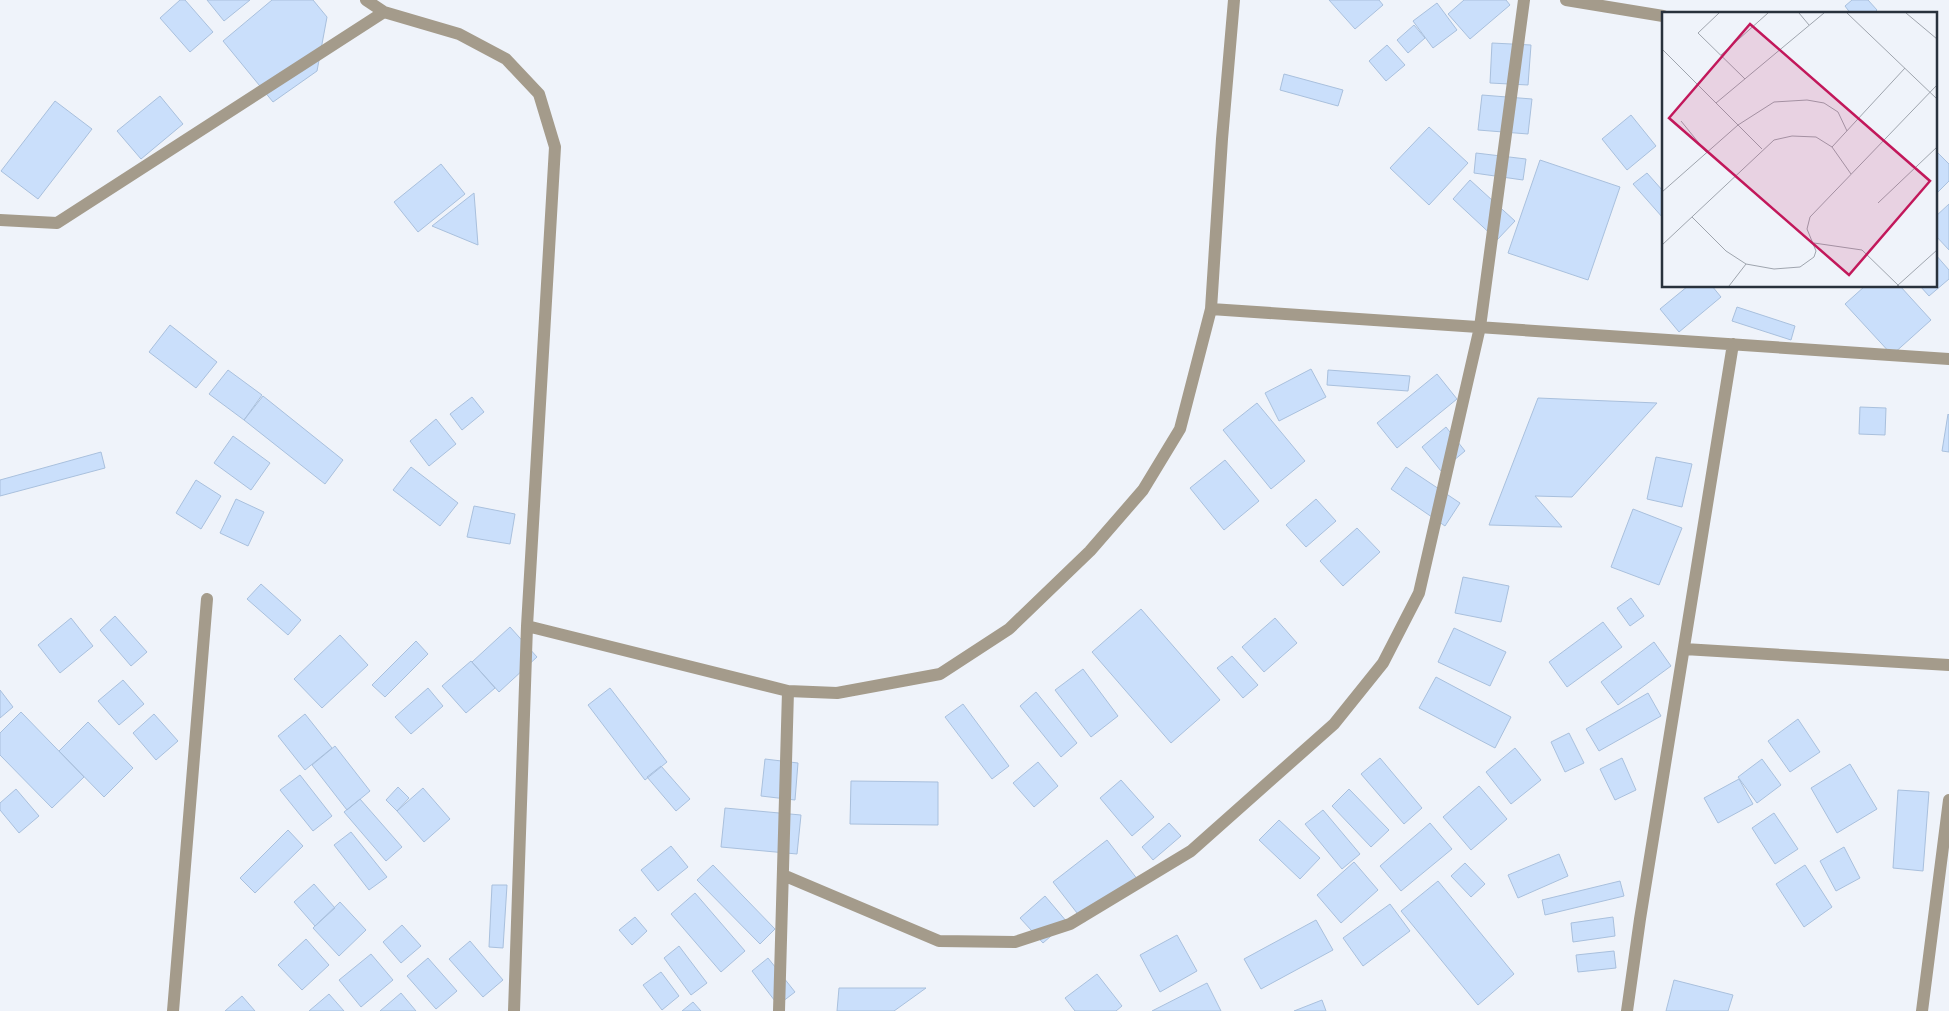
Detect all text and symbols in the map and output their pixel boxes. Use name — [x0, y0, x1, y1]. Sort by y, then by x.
inset map — [1662, 12, 1936, 288]

